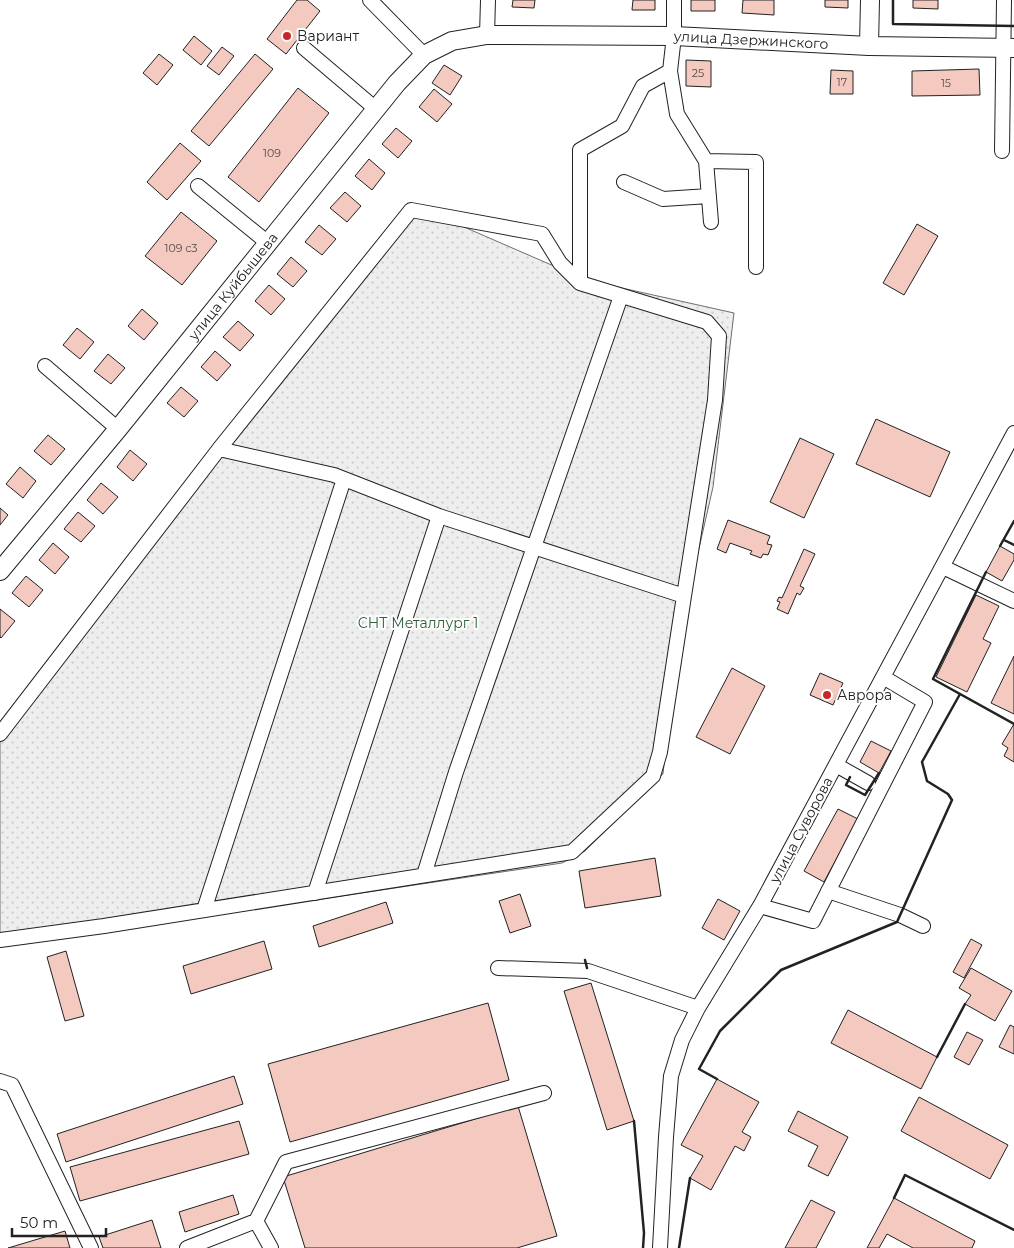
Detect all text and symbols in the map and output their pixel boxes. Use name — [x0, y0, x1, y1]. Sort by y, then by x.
place label: Вариант — [297, 27, 359, 45]
street label: улица Дзержинского — [672, 27, 829, 53]
marker: Вариант — [281, 30, 293, 42]
house number: 25 — [692, 66, 704, 80]
house number: 17 — [837, 75, 847, 89]
house number: 15 — [941, 76, 951, 90]
house number: 109 — [263, 146, 281, 160]
street label: улица Куйбышева — [184, 229, 282, 344]
house number: 109 с3 — [164, 241, 198, 255]
park label: СНТ Металлург 1 — [358, 614, 478, 632]
place label: Аврора — [837, 686, 892, 704]
marker: Аврора — [821, 689, 833, 701]
street label: улица Суворова — [765, 774, 837, 887]
scale bar — [12, 1206, 106, 1238]
text: 50 m — [20, 1213, 58, 1232]

